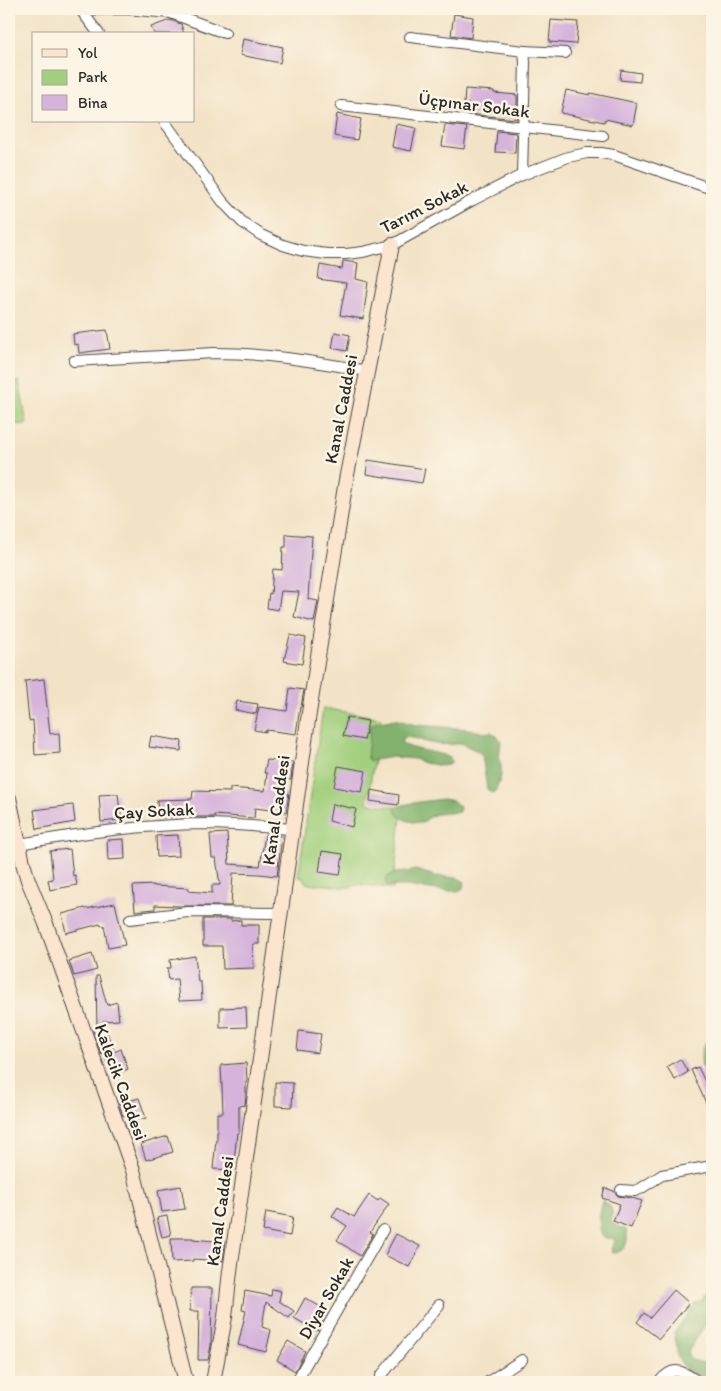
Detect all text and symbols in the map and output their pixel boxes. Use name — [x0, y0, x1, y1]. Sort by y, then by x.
legend — [32, 32, 195, 122]
text: Yol — [78, 44, 98, 62]
text: Park — [78, 68, 108, 86]
street label: Üçpınar Sokak — [417, 87, 532, 123]
text: Bina — [78, 94, 108, 112]
street label: Tarım Sokak — [377, 175, 472, 238]
street label: Kanal Caddesi — [320, 353, 362, 465]
street label: Kanal Caddesi — [257, 754, 295, 866]
street label: Çay Sokak — [113, 798, 195, 824]
street label: Kalecik Caddesi — [90, 1021, 152, 1143]
street label: Kanal Caddesi — [201, 1155, 239, 1267]
street label: Diyar Sokak — [293, 1252, 359, 1343]

